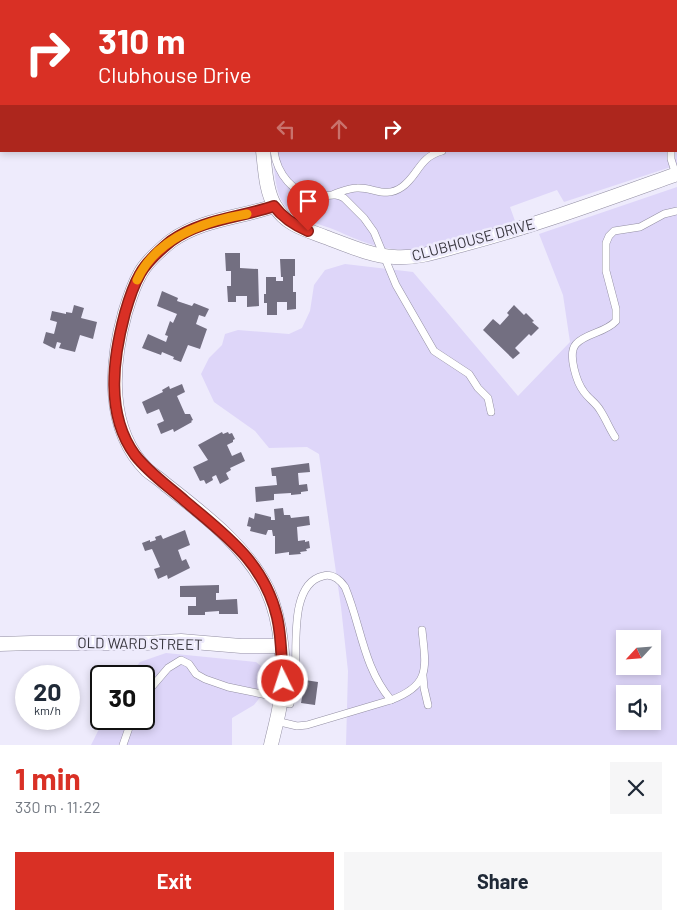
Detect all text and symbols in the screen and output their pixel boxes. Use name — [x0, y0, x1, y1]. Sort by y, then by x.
text: 310 m — [98, 19, 185, 61]
icon: right — [15, 20, 80, 85]
text: Clubhouse Drive — [98, 61, 251, 87]
icon: left — [272, 115, 300, 143]
icon: ahead — [325, 115, 353, 143]
icon: right — [378, 115, 406, 143]
pin — [287, 180, 329, 231]
icon: arrive — [294, 187, 322, 215]
street label: CLUBHOUSE DRIVE — [410, 214, 536, 264]
north arrow — [616, 630, 661, 675]
map controls — [616, 630, 661, 730]
street label: OLD WARD STREET — [77, 633, 203, 653]
position arrow — [256, 654, 308, 706]
speed limit sign: 30 — [90, 665, 155, 730]
text: 20 — [33, 676, 62, 706]
button: sound — [616, 685, 661, 730]
text: km/h — [34, 703, 61, 717]
text: 1 min — [15, 760, 81, 796]
button: close — [610, 762, 662, 814]
text: 330 m · 11:22 — [15, 797, 101, 816]
button: Exit — [15, 852, 334, 910]
button: Share — [344, 852, 662, 910]

